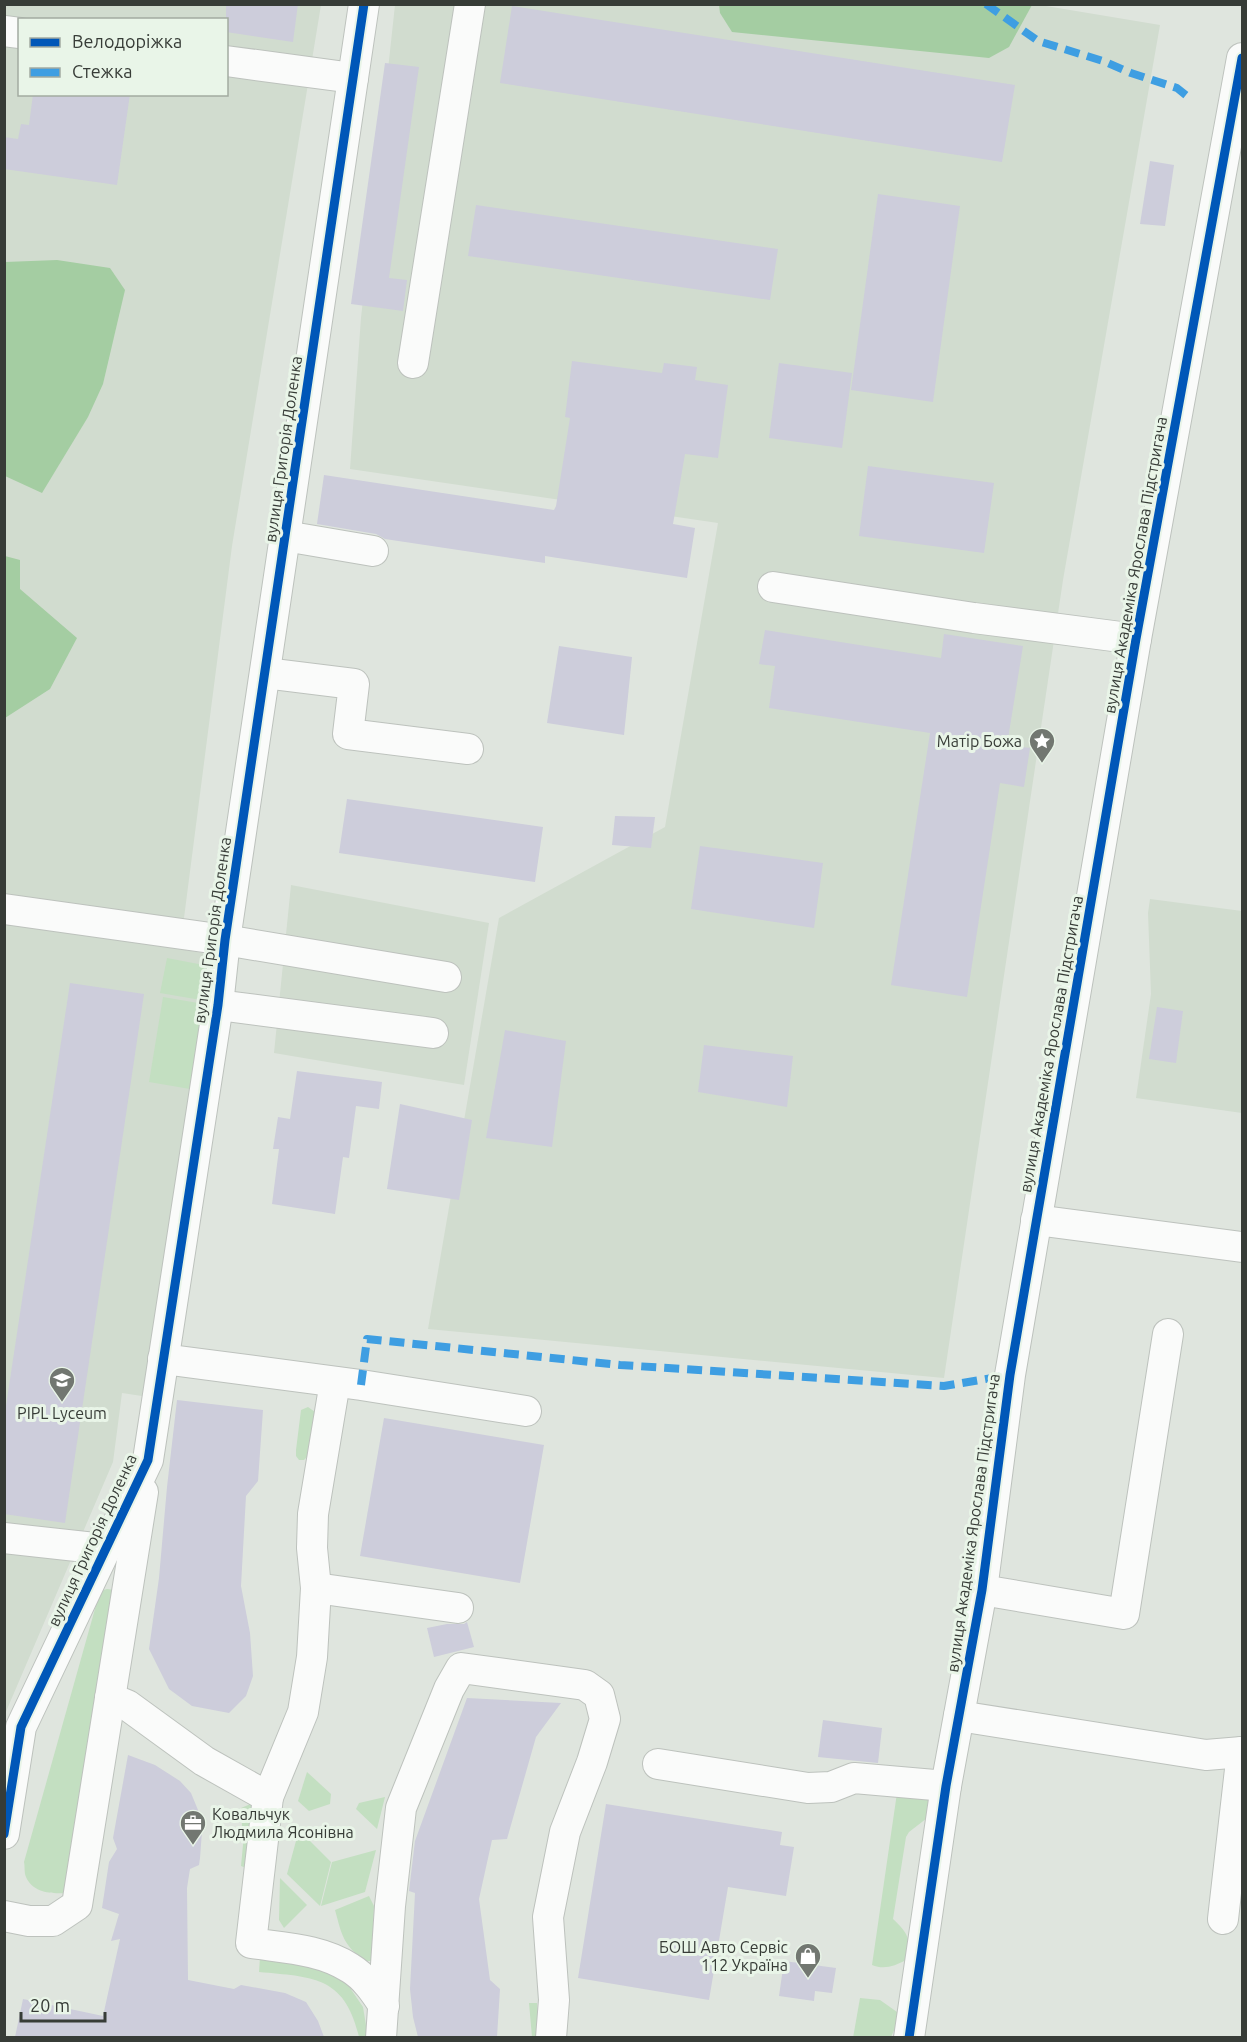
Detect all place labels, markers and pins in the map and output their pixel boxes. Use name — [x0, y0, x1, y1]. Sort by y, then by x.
place icon: Матір Божа — [1027, 726, 1057, 764]
place label: Матір Божа — [937, 732, 1022, 750]
school or university icon: PIPL Lyceum — [47, 1365, 77, 1403]
place label: PIPL Lyceum — [17, 1404, 107, 1422]
place label: Ковальчук Людмила Ясонівна — [212, 1805, 354, 1841]
office icon: Ковальчук Людмила Ясонівна — [178, 1808, 208, 1846]
place label: БОШ Авто Сервіс 112 Україна — [659, 1938, 789, 1974]
shop icon: БОШ Авто Сервіс 112 Україна — [793, 1941, 823, 1979]

